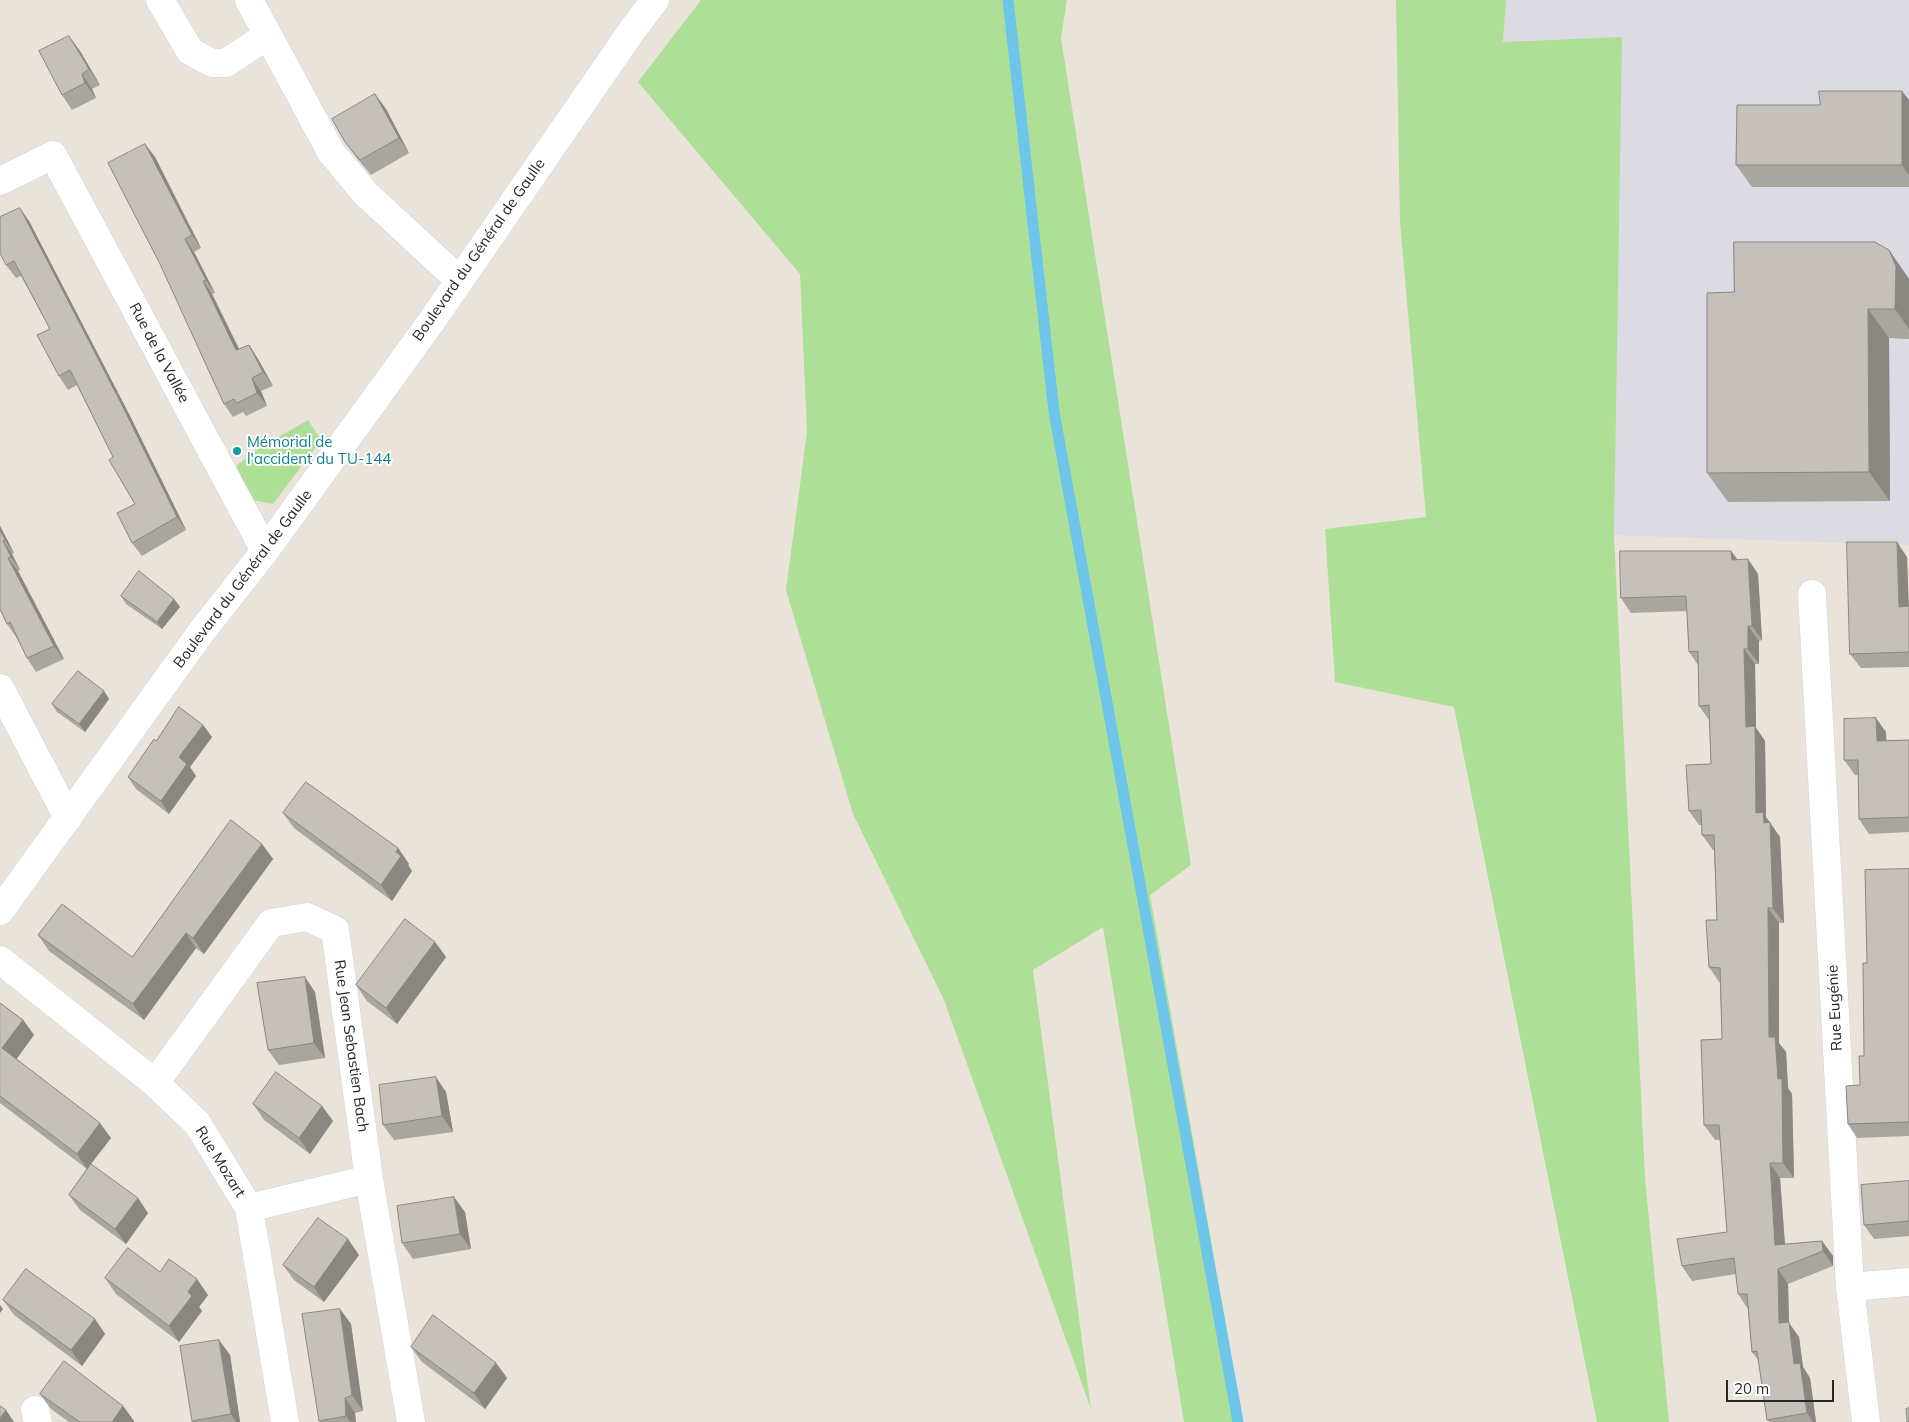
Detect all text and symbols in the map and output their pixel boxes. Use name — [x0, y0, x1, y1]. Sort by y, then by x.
street label: Boulevard du Général de Gaulle — [409, 155, 549, 345]
street label: Rue de la Vallée — [125, 300, 193, 406]
place label: Mémorial de l'accident du TU-144 — [247, 433, 391, 468]
marker: Mémorial de l'accident du TU-144 — [231, 445, 243, 457]
street label: Boulevard du Général de Gaulle — [170, 486, 316, 672]
street label: Rue Jean Sebastien Bach — [330, 959, 372, 1133]
street label: Rue Eugénie — [1824, 964, 1846, 1052]
street label: Rue Mozart — [191, 1123, 249, 1201]
scale bar — [1729, 1370, 1836, 1402]
text: 20 m — [1734, 1379, 1769, 1398]

